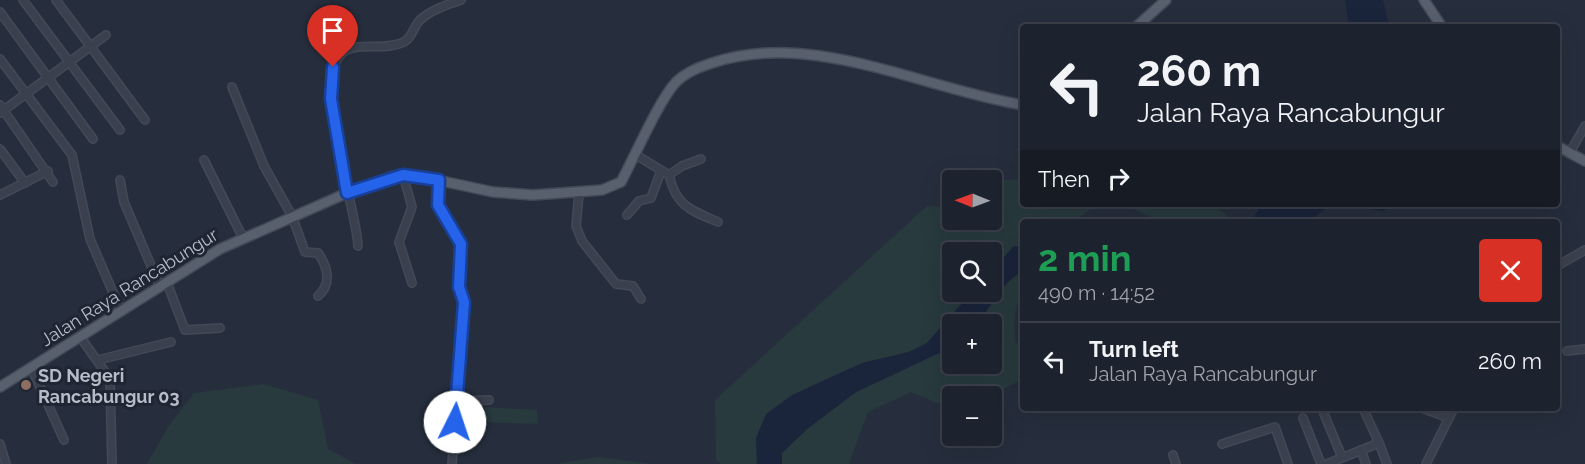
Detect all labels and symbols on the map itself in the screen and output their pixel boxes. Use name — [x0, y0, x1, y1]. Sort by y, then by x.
pin — [307, 5, 358, 67]
north arrow — [942, 170, 1002, 230]
street label: Jalan Raya Rancabungur — [36, 223, 222, 350]
place label: SD Negeri Rancabungur 03 — [38, 365, 179, 407]
marker: SD Negeri Rancabungur 03 — [19, 378, 33, 392]
position arrow — [423, 390, 487, 454]

